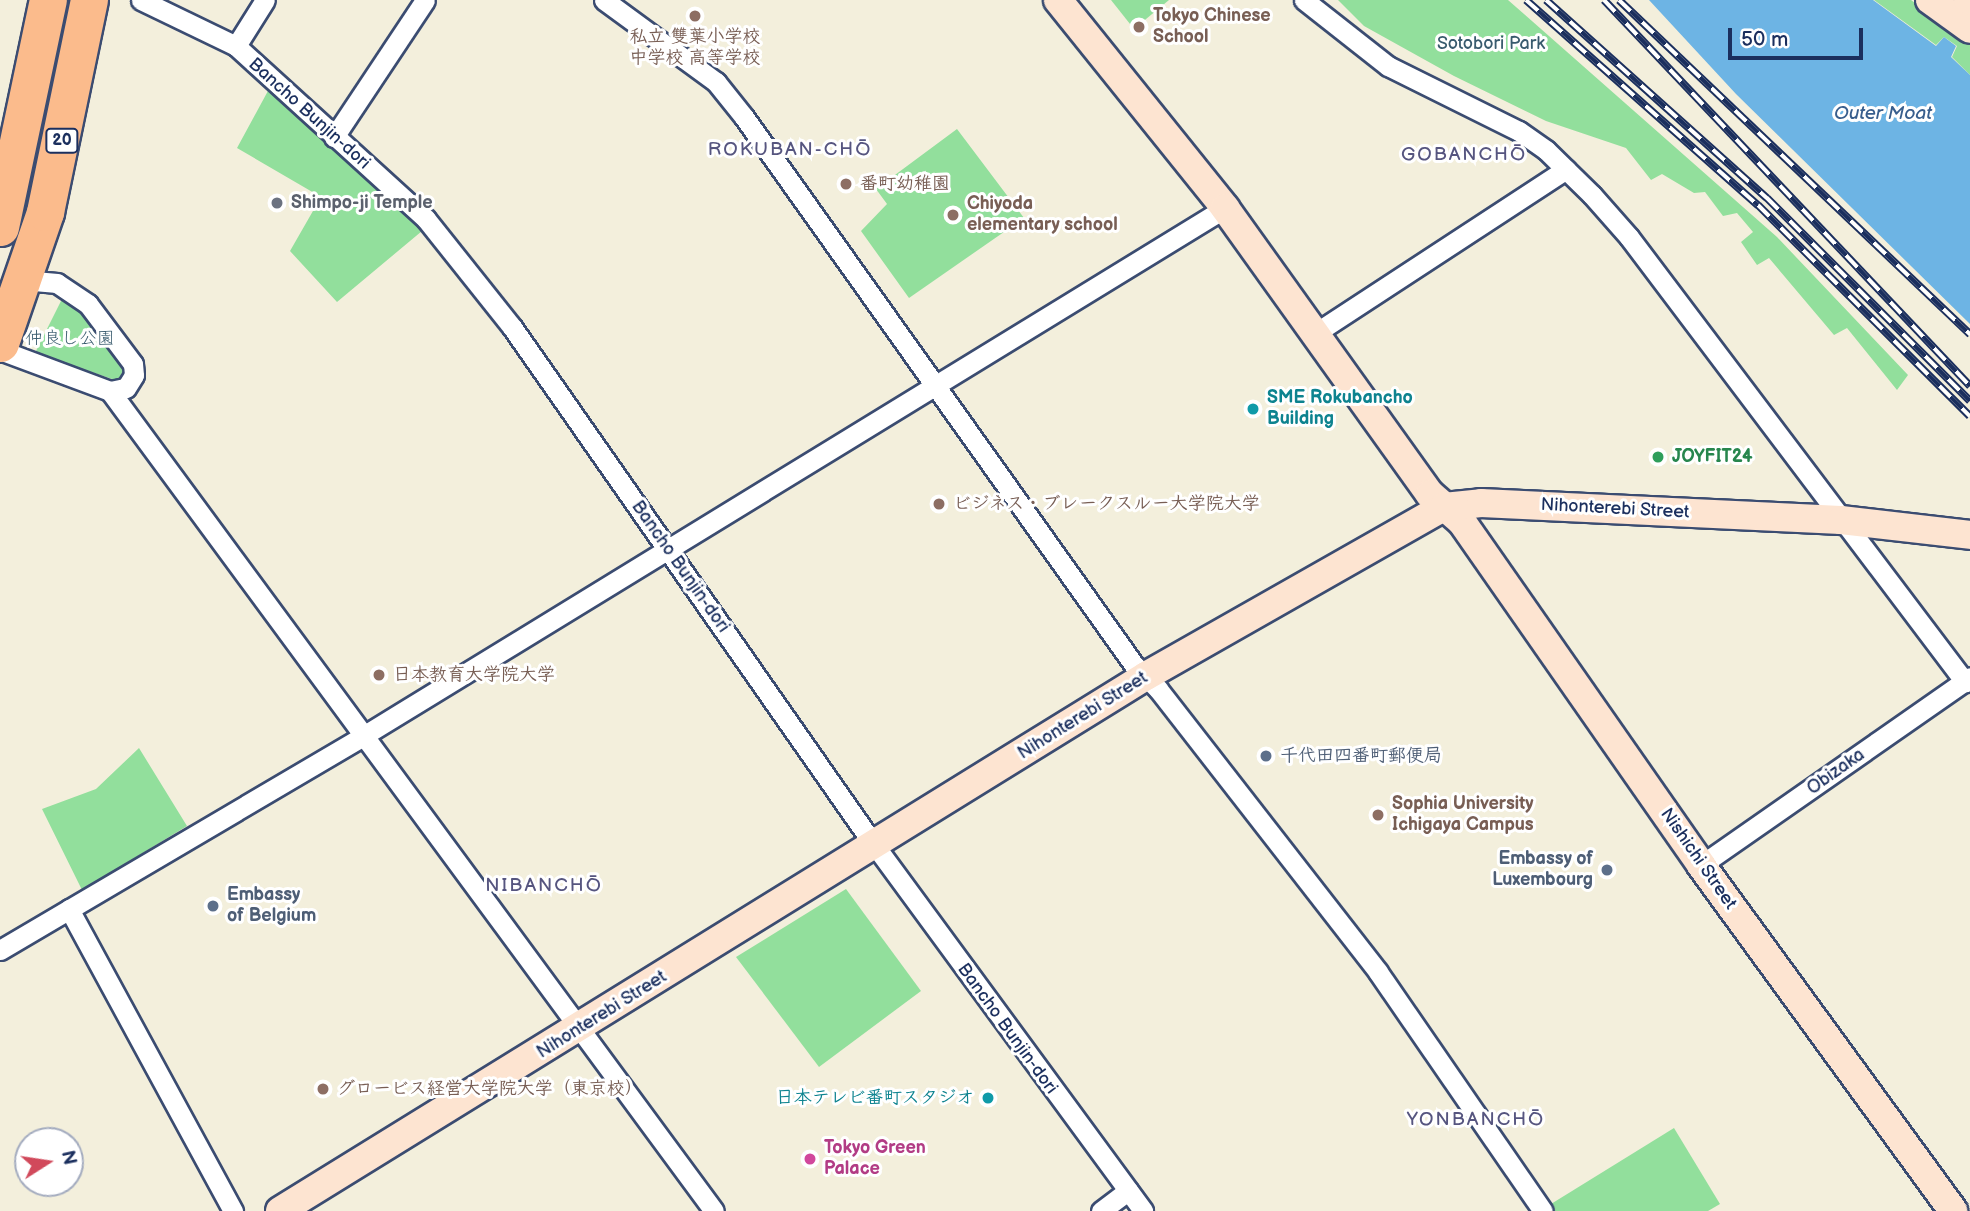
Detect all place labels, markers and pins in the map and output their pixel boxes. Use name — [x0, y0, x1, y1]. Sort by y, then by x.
place label: Tokyo Chinese School — [1153, 6, 1271, 48]
marker: 私立 雙葉小学校 中学校 高等学校 — [687, 8, 703, 24]
marker: Tokyo Chinese School — [1131, 19, 1147, 35]
place label: 私立 雙葉小学校 中学校 高等学校 — [630, 27, 760, 70]
place label: 番町幼稚園 — [860, 173, 950, 195]
marker: 番町幼稚園 — [838, 176, 854, 192]
place label: Shimpo-ji Temple — [291, 192, 433, 214]
place label: Chiyoda elementary school — [967, 194, 1118, 236]
marker: Shimpo-ji Temple — [269, 195, 285, 211]
marker: Chiyoda elementary school — [945, 207, 961, 223]
place label: SME Rokubancho Building — [1267, 388, 1413, 430]
marker: SME Rokubancho Building — [1245, 401, 1261, 417]
place label: JOYFIT24 — [1672, 446, 1752, 468]
marker: JOYFIT24 — [1650, 449, 1666, 465]
place label: ビジネス・ブレークスルー大学院大学 — [953, 493, 1260, 515]
marker: ビジネス・ブレークスルー大学院大学 — [931, 496, 947, 512]
place label: 日本教育大学院大学 — [393, 664, 555, 686]
marker: 日本教育大学院大学 — [371, 667, 387, 683]
place label: 千代田四番町郵便局 — [1280, 745, 1442, 767]
marker: 千代田四番町郵便局 — [1258, 748, 1274, 764]
place label: Sophia University Ichigaya Campus — [1392, 794, 1534, 836]
marker: Sophia University Ichigaya Campus — [1370, 807, 1386, 823]
place label: Embassy of Luxembourg — [1492, 849, 1593, 892]
marker: Embassy of Luxembourg — [1599, 862, 1615, 878]
place label: Embassy of Belgium — [227, 885, 316, 928]
marker: Embassy of Belgium — [205, 898, 221, 914]
place label: グロービス経営大学院大学（東京校） — [337, 1078, 643, 1100]
marker: グロービス経営大学院大学（東京校） — [315, 1081, 331, 1097]
place label: 日本テレビ番町スタジオ — [776, 1087, 974, 1109]
marker: 日本テレビ番町スタジオ — [980, 1090, 996, 1106]
place label: Tokyo Green Palace — [824, 1138, 926, 1180]
marker: Tokyo Green Palace — [802, 1151, 818, 1167]

